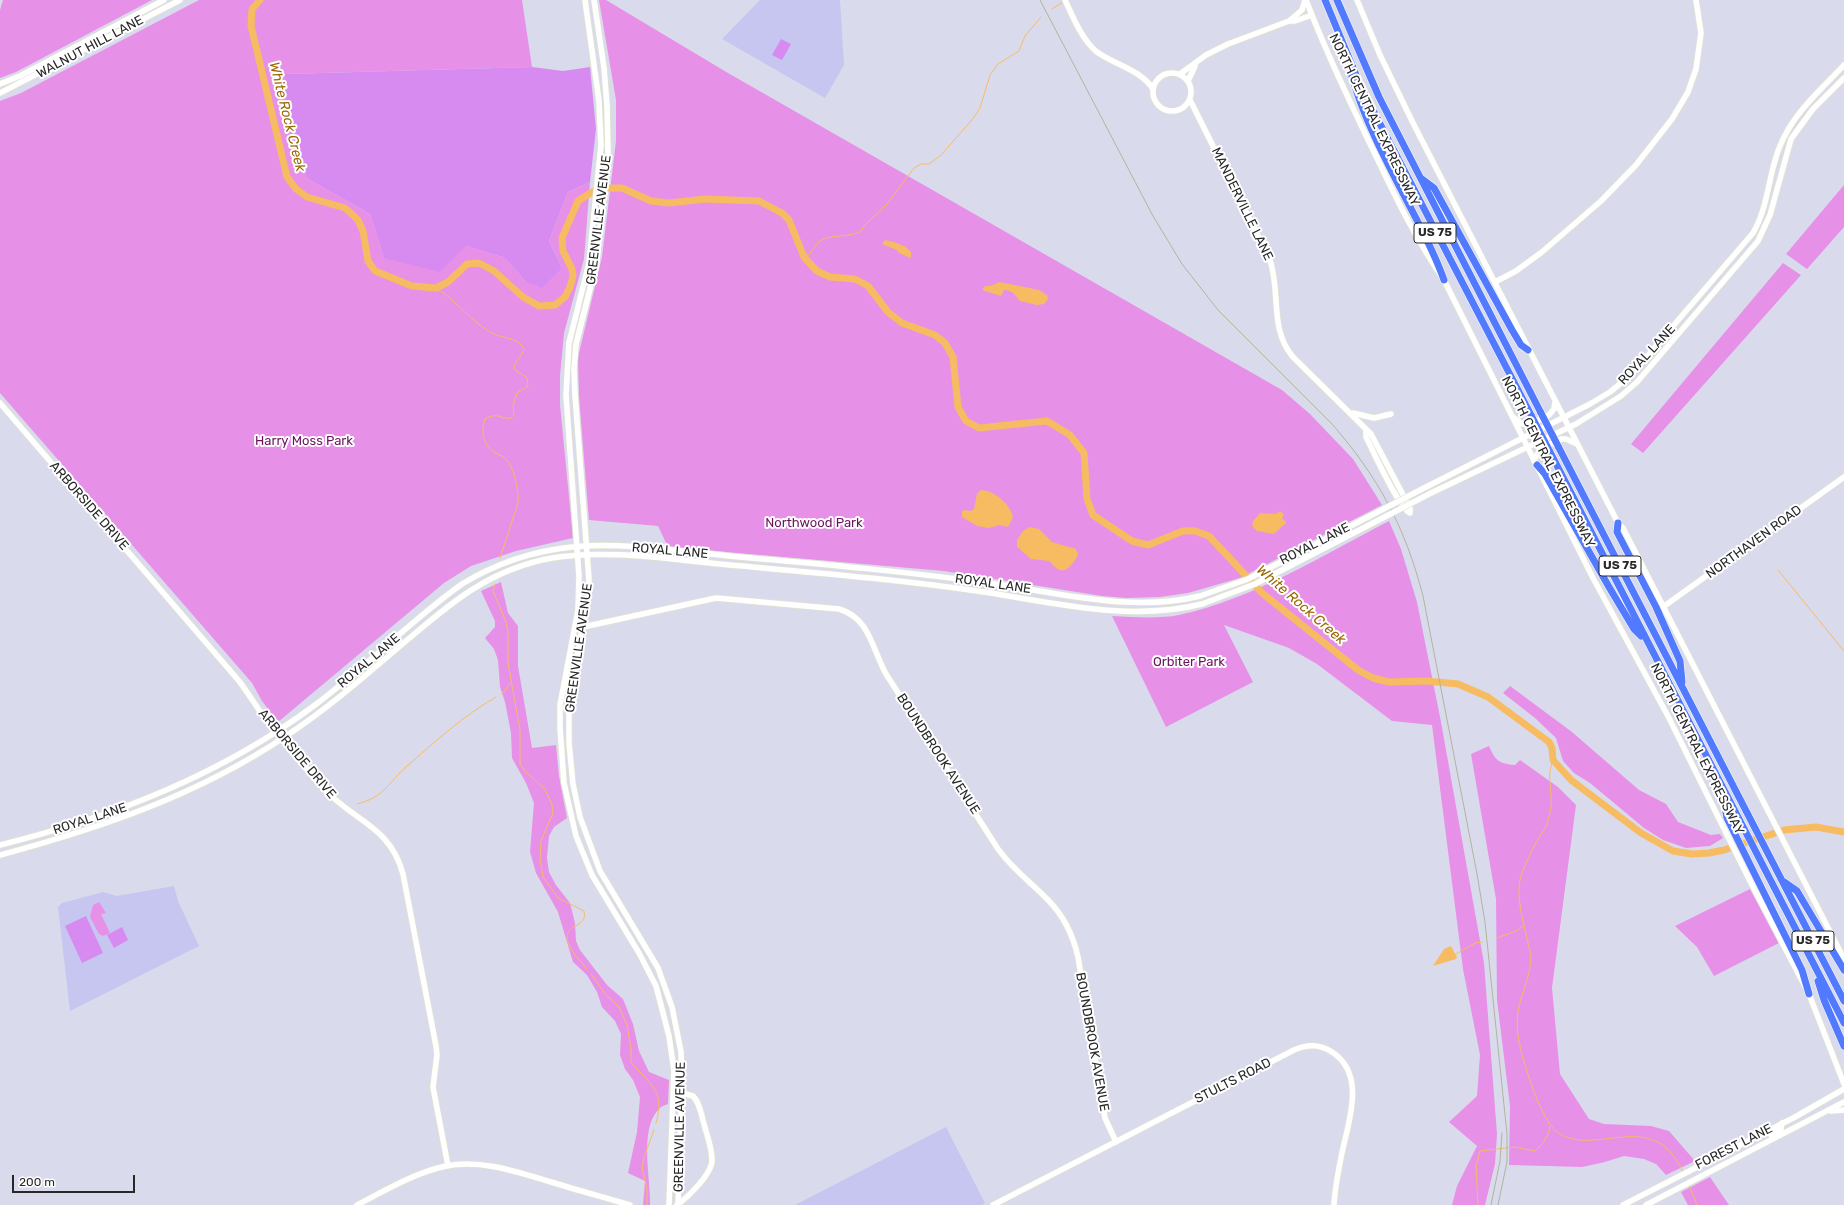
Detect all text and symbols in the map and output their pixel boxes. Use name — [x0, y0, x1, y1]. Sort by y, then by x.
street label: WALNUT HILL LANE — [34, 12, 146, 82]
street label: NORTH CENTRAL EXPRESSWAY — [1325, 31, 1423, 209]
water label: White Rock Creek — [265, 60, 309, 174]
street label: MANDERVILLE LANE — [1208, 145, 1276, 263]
street label: GREENVILLE AVENUE — [583, 154, 615, 286]
road number: US 75 — [1414, 223, 1456, 243]
street label: ROYAL LANE — [1615, 322, 1679, 388]
street label: NORTH CENTRAL EXPRESSWAY — [1498, 374, 1598, 550]
park label: Harry Moss Park — [255, 433, 353, 449]
street label: ARBORSIDE DRIVE — [46, 459, 132, 553]
street label: NORTHAVEN ROAD — [1703, 502, 1805, 582]
park label: Northwood Park — [765, 515, 863, 531]
street label: ROYAL LANE — [1277, 520, 1353, 568]
street label: ROYAL LANE — [631, 540, 709, 562]
road number: US 75 — [1599, 556, 1641, 576]
water label: White Rock Creek — [1253, 562, 1349, 648]
street label: ROYAL LANE — [954, 571, 1032, 597]
street label: GREENVILLE AVENUE — [562, 582, 596, 714]
street label: ROYAL LANE — [335, 630, 403, 692]
park label: Orbiter Park — [1153, 654, 1225, 670]
street label: NORTH CENTRAL EXPRESSWAY — [1647, 661, 1747, 837]
street label: BOUNDBROOK AVENUE — [893, 691, 983, 817]
street label: ARBORSIDE DRIVE — [255, 706, 339, 802]
street label: ROYAL LANE — [51, 800, 129, 838]
road number: US 75 — [1792, 931, 1834, 951]
street label: BOUNDBROOK AVENUE — [1072, 971, 1112, 1113]
street label: STULTS ROAD — [1192, 1055, 1274, 1107]
street label: GREENVILLE AVENUE — [671, 1062, 689, 1192]
street label: FOREST LANE — [1693, 1121, 1775, 1173]
scale bar — [14, 1167, 137, 1193]
text: 200 m — [19, 1175, 55, 1189]

